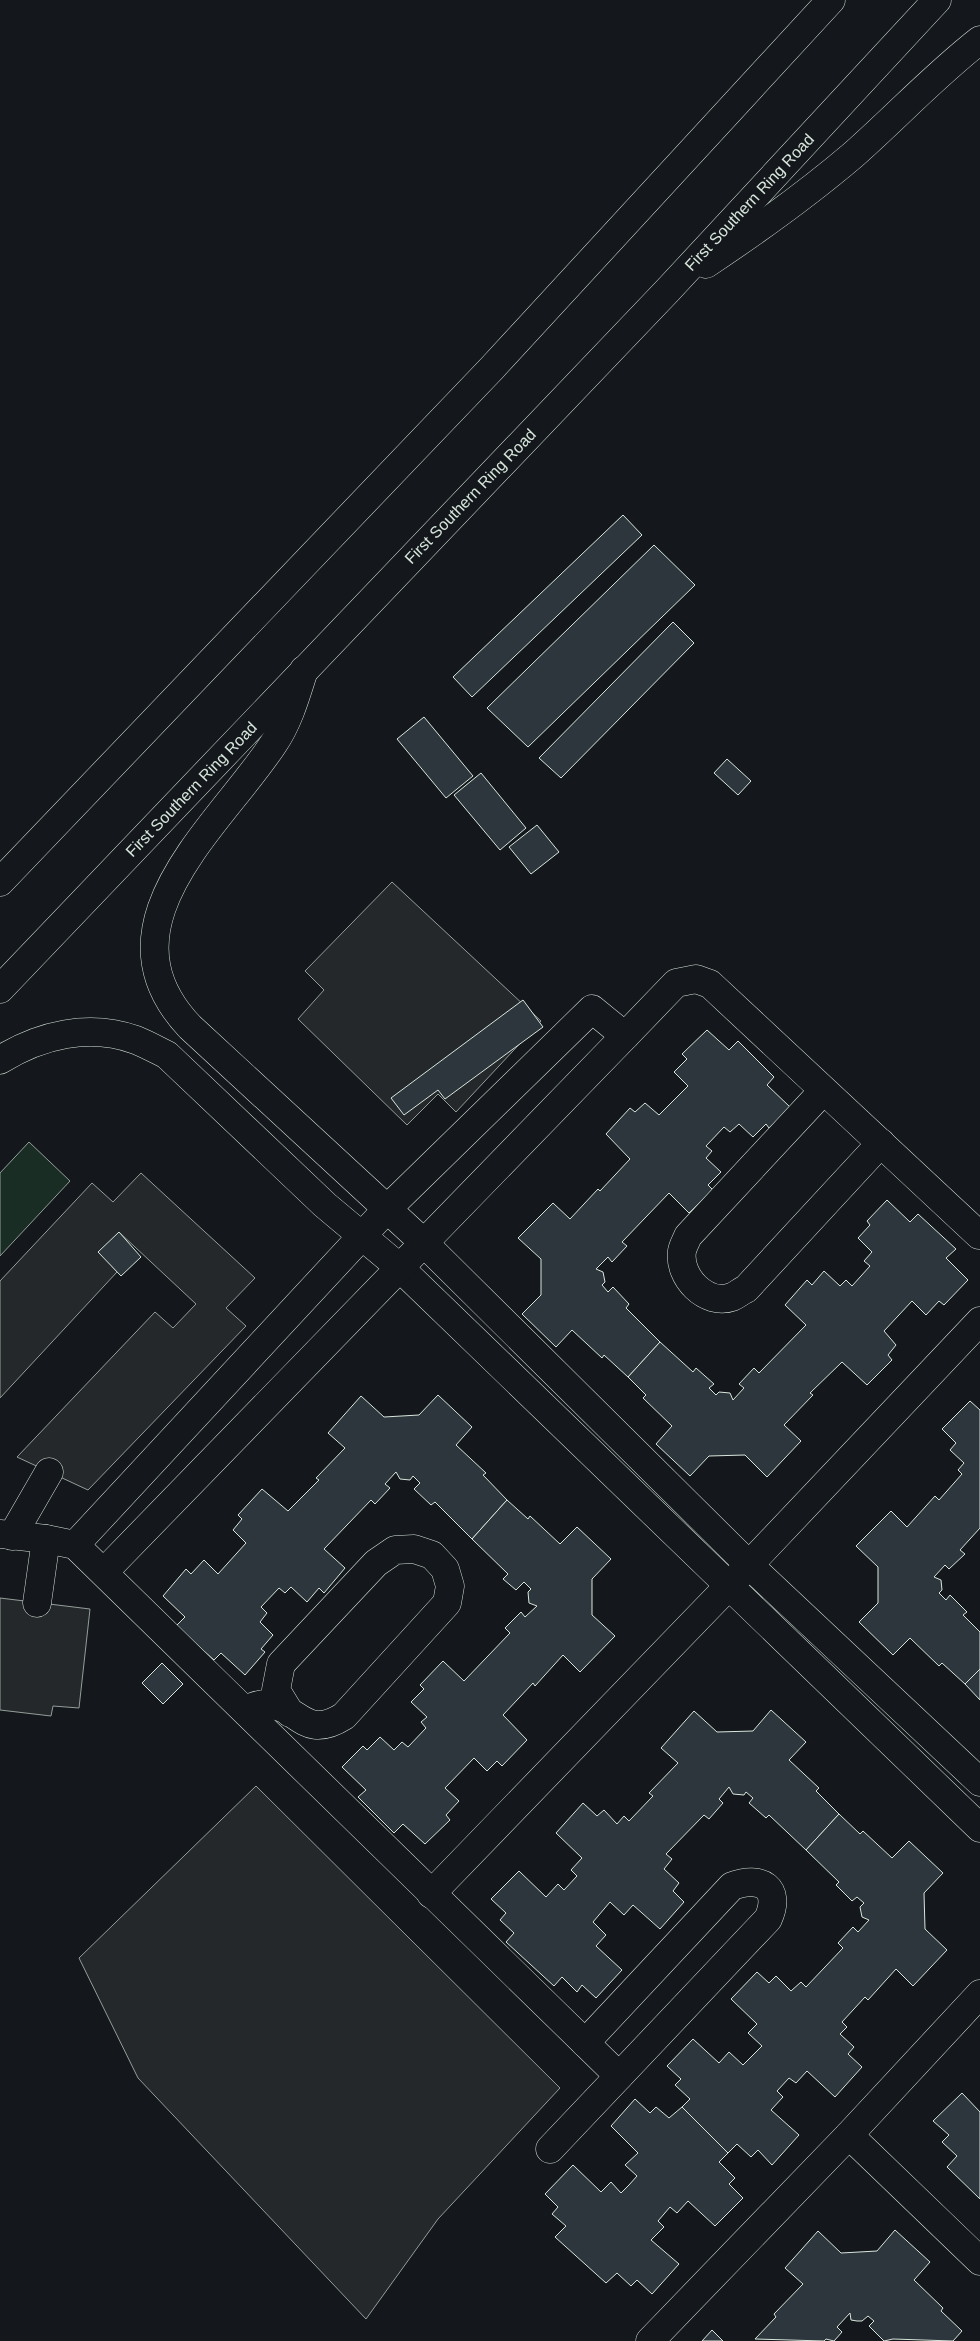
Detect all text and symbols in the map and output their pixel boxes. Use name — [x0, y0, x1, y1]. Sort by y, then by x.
street label: First Southern Ring Road — [682, 131, 817, 274]
street label: First Southern Ring Road — [402, 426, 539, 567]
street label: First Southern Ring Road — [123, 719, 260, 860]

